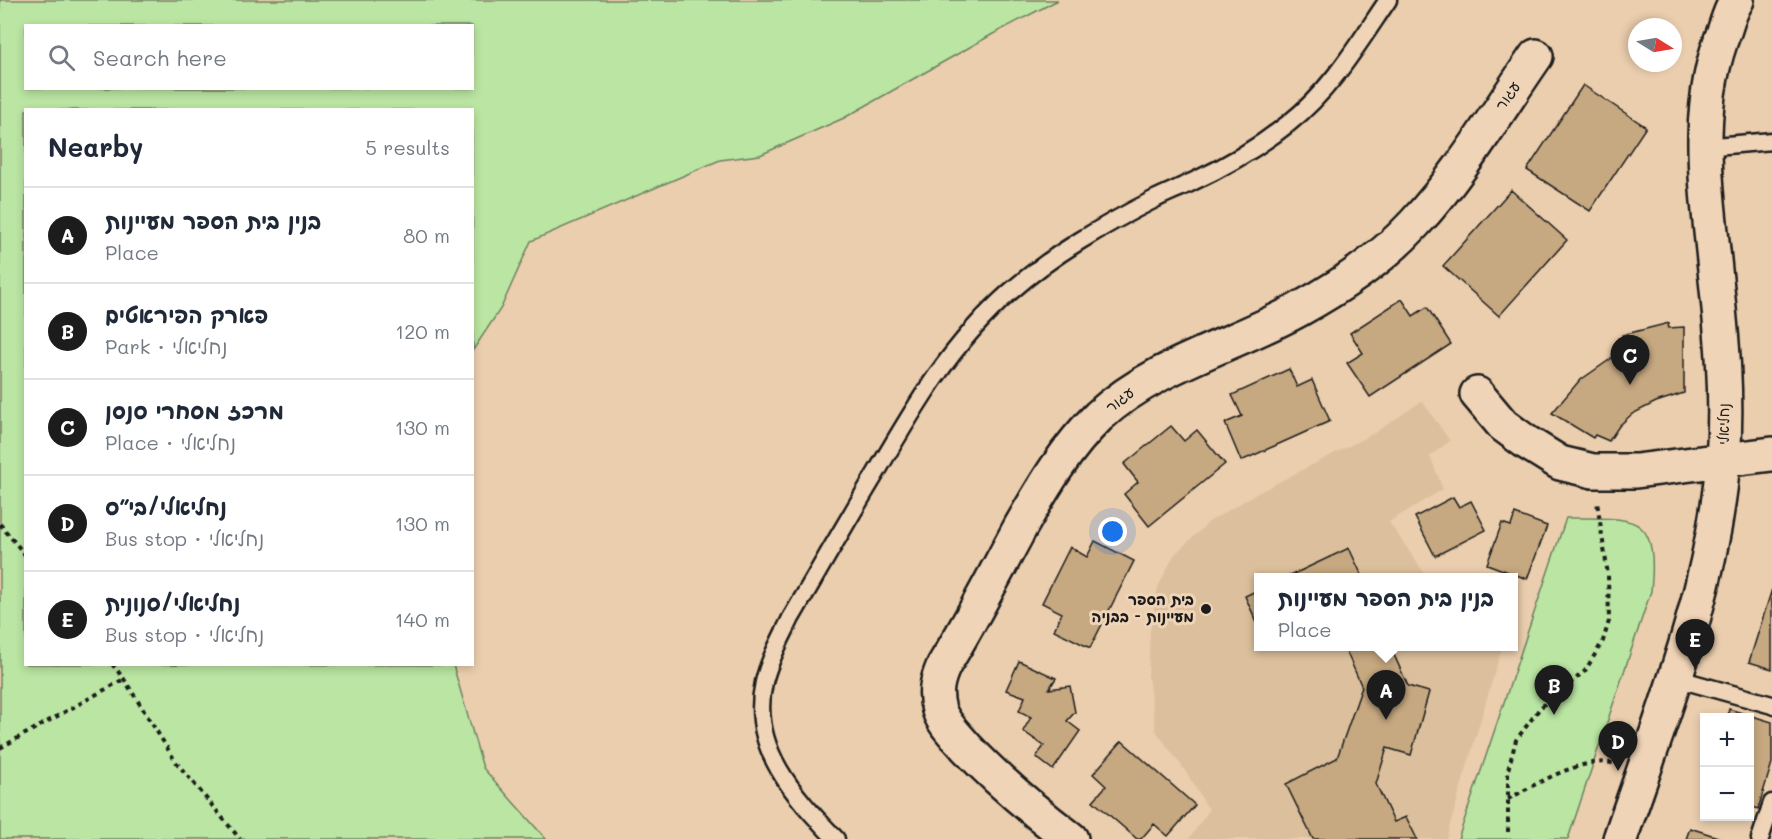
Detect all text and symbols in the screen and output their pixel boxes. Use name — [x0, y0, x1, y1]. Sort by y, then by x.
north arrow — [1628, 18, 1682, 72]
search box — [24, 24, 474, 90]
icon: search — [45, 41, 78, 74]
text: Search here — [93, 43, 227, 72]
street label: עגור — [1490, 77, 1524, 114]
text: Nearby — [48, 130, 143, 164]
text: 5 results — [365, 134, 450, 160]
text: בנין בית הספר מעיינות — [105, 206, 321, 235]
text: A — [61, 222, 74, 248]
text: 80 m — [403, 222, 450, 248]
text: Place — [105, 239, 159, 265]
text: פארק הפיראטים — [105, 300, 268, 329]
text: B — [61, 318, 74, 344]
text: 120 m — [395, 318, 450, 344]
text: Park · נחליאלי — [105, 333, 228, 359]
pin: C — [1610, 336, 1650, 385]
street label: עגור — [1101, 382, 1138, 417]
text: מרכז מסחרי סנסן — [105, 396, 284, 425]
street label: נחליאלי — [1713, 403, 1733, 445]
text: C — [60, 414, 75, 440]
text: 130 m — [395, 414, 450, 440]
text: Place · נחליאלי — [105, 429, 236, 455]
text: נחליאלי/בי״ס — [105, 492, 227, 521]
text: D — [60, 510, 75, 536]
text: 130 m — [395, 510, 450, 536]
your location — [1098, 517, 1127, 546]
text: Bus stop · נחליאלי — [105, 525, 264, 551]
popup — [1254, 573, 1518, 651]
text: בנין בית הספר מעיינות — [1278, 583, 1494, 612]
text: נחליאלי/סנונית — [105, 588, 240, 617]
place label: בית הספר מעיינות - בבניה — [1092, 589, 1194, 626]
marker: בית הספר מעיינות - בבניה — [1199, 602, 1213, 616]
text: E — [61, 606, 74, 632]
text: 140 m — [395, 606, 450, 632]
text: Place — [1278, 616, 1332, 642]
pin: E — [1676, 620, 1714, 669]
text: Bus stop · נחליאלי — [105, 621, 264, 647]
pin: B — [1534, 666, 1574, 715]
pin: A — [1366, 670, 1406, 720]
map controls — [1700, 713, 1754, 821]
button: + — [1700, 713, 1754, 767]
pin: D — [1598, 722, 1638, 771]
button: − — [1700, 767, 1754, 821]

